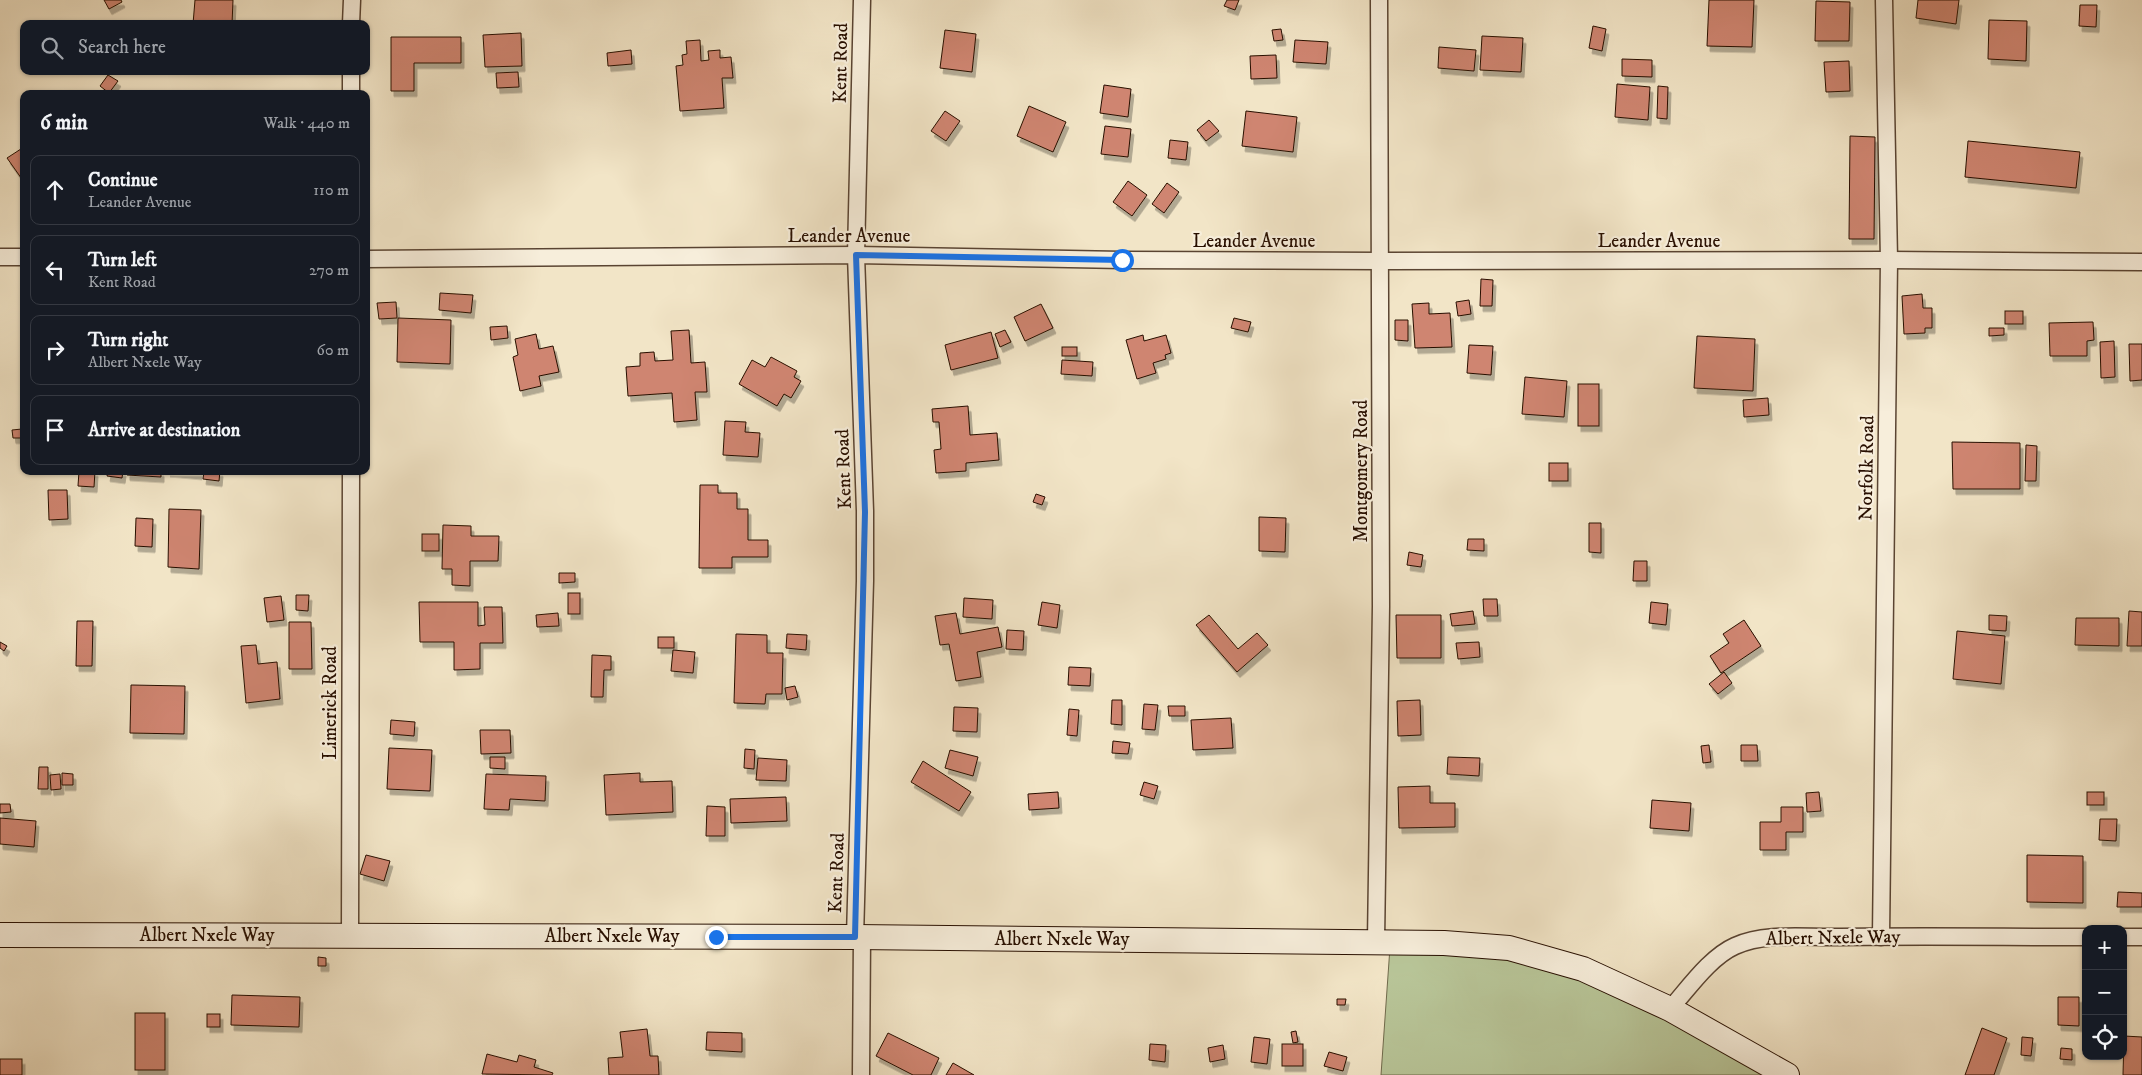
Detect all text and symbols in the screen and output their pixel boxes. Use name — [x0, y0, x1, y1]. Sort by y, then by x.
search box — [20, 20, 370, 75]
street label: Kent Road — [829, 22, 853, 103]
icon: search — [38, 34, 66, 62]
text: Search here — [78, 36, 166, 59]
text: 6 min — [40, 110, 88, 136]
text: Walk · 440 m — [264, 113, 350, 133]
text: Continue — [88, 169, 158, 192]
icon: ahead — [41, 176, 69, 204]
text: 110 m — [313, 180, 349, 200]
text: Leander Avenue — [88, 192, 191, 212]
street label: Leander Avenue — [788, 225, 911, 248]
street label: Leander Avenue — [1193, 230, 1316, 253]
street label: Leander Avenue — [1598, 230, 1721, 253]
text: Turn left — [88, 249, 157, 272]
route start — [1111, 249, 1134, 272]
icon: left — [41, 256, 69, 284]
text: 270 m — [309, 260, 349, 280]
text: Kent Road — [88, 272, 156, 292]
text: Turn right — [88, 329, 168, 352]
icon: right — [41, 336, 69, 364]
text: 60 m — [317, 340, 349, 360]
text: Albert Nxele Way — [88, 352, 202, 372]
street label: Montgomery Road — [1350, 399, 1373, 542]
street label: Norfolk Road — [1855, 415, 1879, 521]
icon: arrive — [41, 416, 69, 444]
text: Arrive at destination — [88, 419, 240, 442]
street label: Kent Road — [831, 428, 857, 510]
street label: Limerick Road — [319, 646, 342, 760]
street label: Kent Road — [824, 832, 850, 914]
street label: Albert Nxele Way — [140, 924, 275, 947]
street label: Albert Nxele Way — [545, 925, 680, 948]
street label: Albert Nxele Way — [1765, 925, 1902, 951]
map controls — [2082, 925, 2127, 1060]
button: + — [2082, 925, 2127, 970]
route end — [705, 926, 728, 949]
street label: Albert Nxele Way — [995, 928, 1130, 951]
button: − — [2082, 970, 2127, 1015]
button: locate — [2082, 1015, 2127, 1060]

